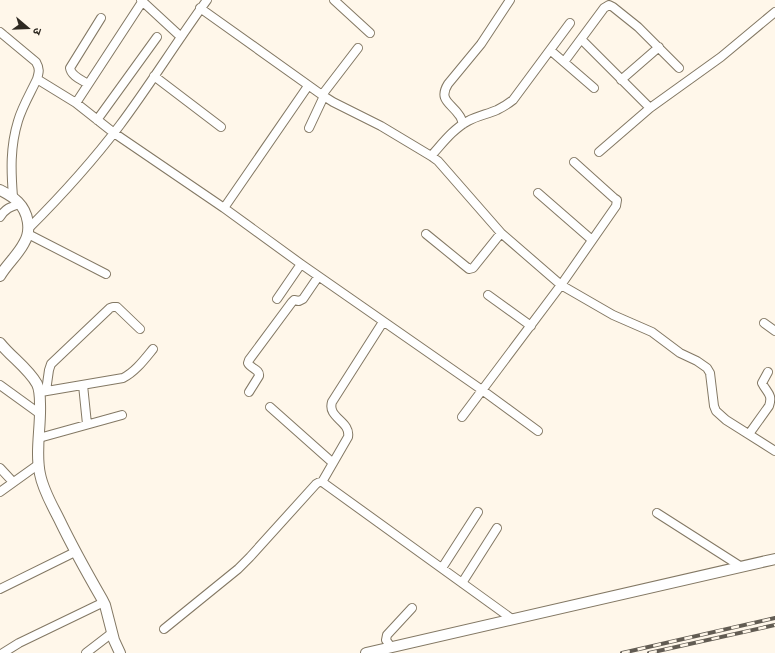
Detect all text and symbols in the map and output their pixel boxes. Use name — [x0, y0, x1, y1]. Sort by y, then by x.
north arrow — [8, 8, 48, 48]
text: उ — [30, 26, 44, 37]

